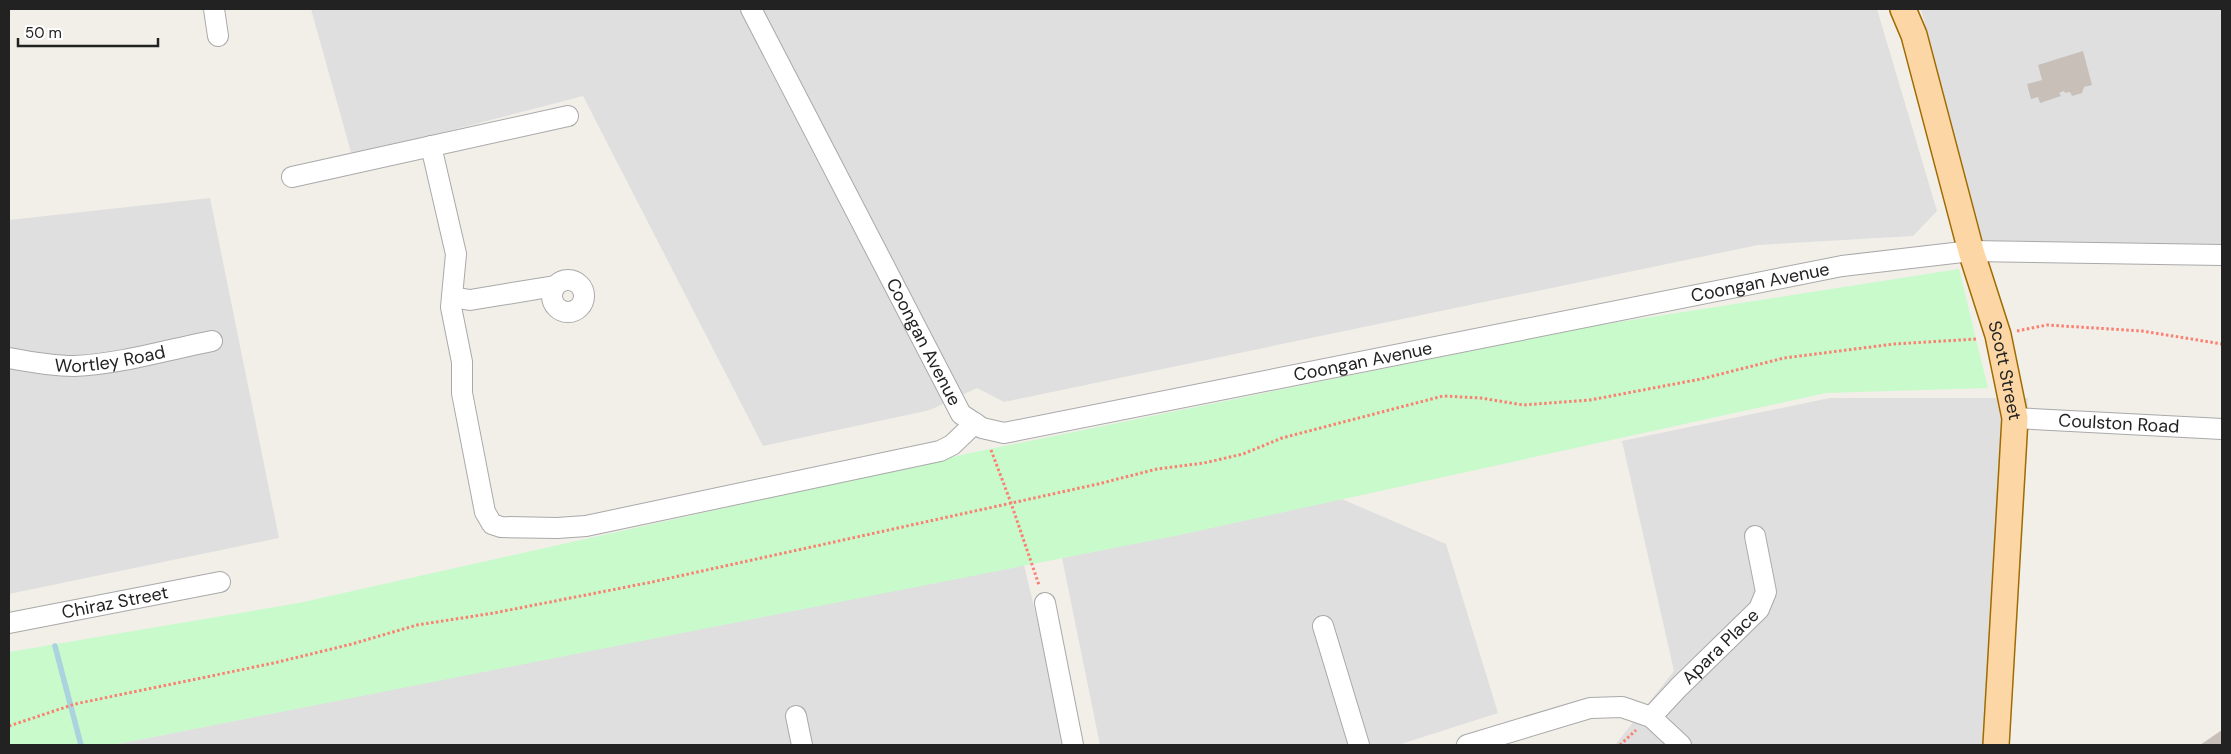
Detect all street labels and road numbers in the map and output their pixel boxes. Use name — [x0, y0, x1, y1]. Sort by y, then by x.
street label: Coongan Avenue — [1689, 257, 1832, 308]
street label: Coongan Avenue — [881, 274, 967, 410]
street label: Scott Street — [1982, 318, 2027, 422]
street label: Coongan Avenue — [1292, 336, 1434, 387]
street label: Wortley Road — [54, 340, 168, 378]
street label: Coulston Road — [2058, 408, 2180, 439]
street label: Chiraz Street — [60, 580, 170, 624]
street label: Apara Place — [1677, 603, 1764, 690]

